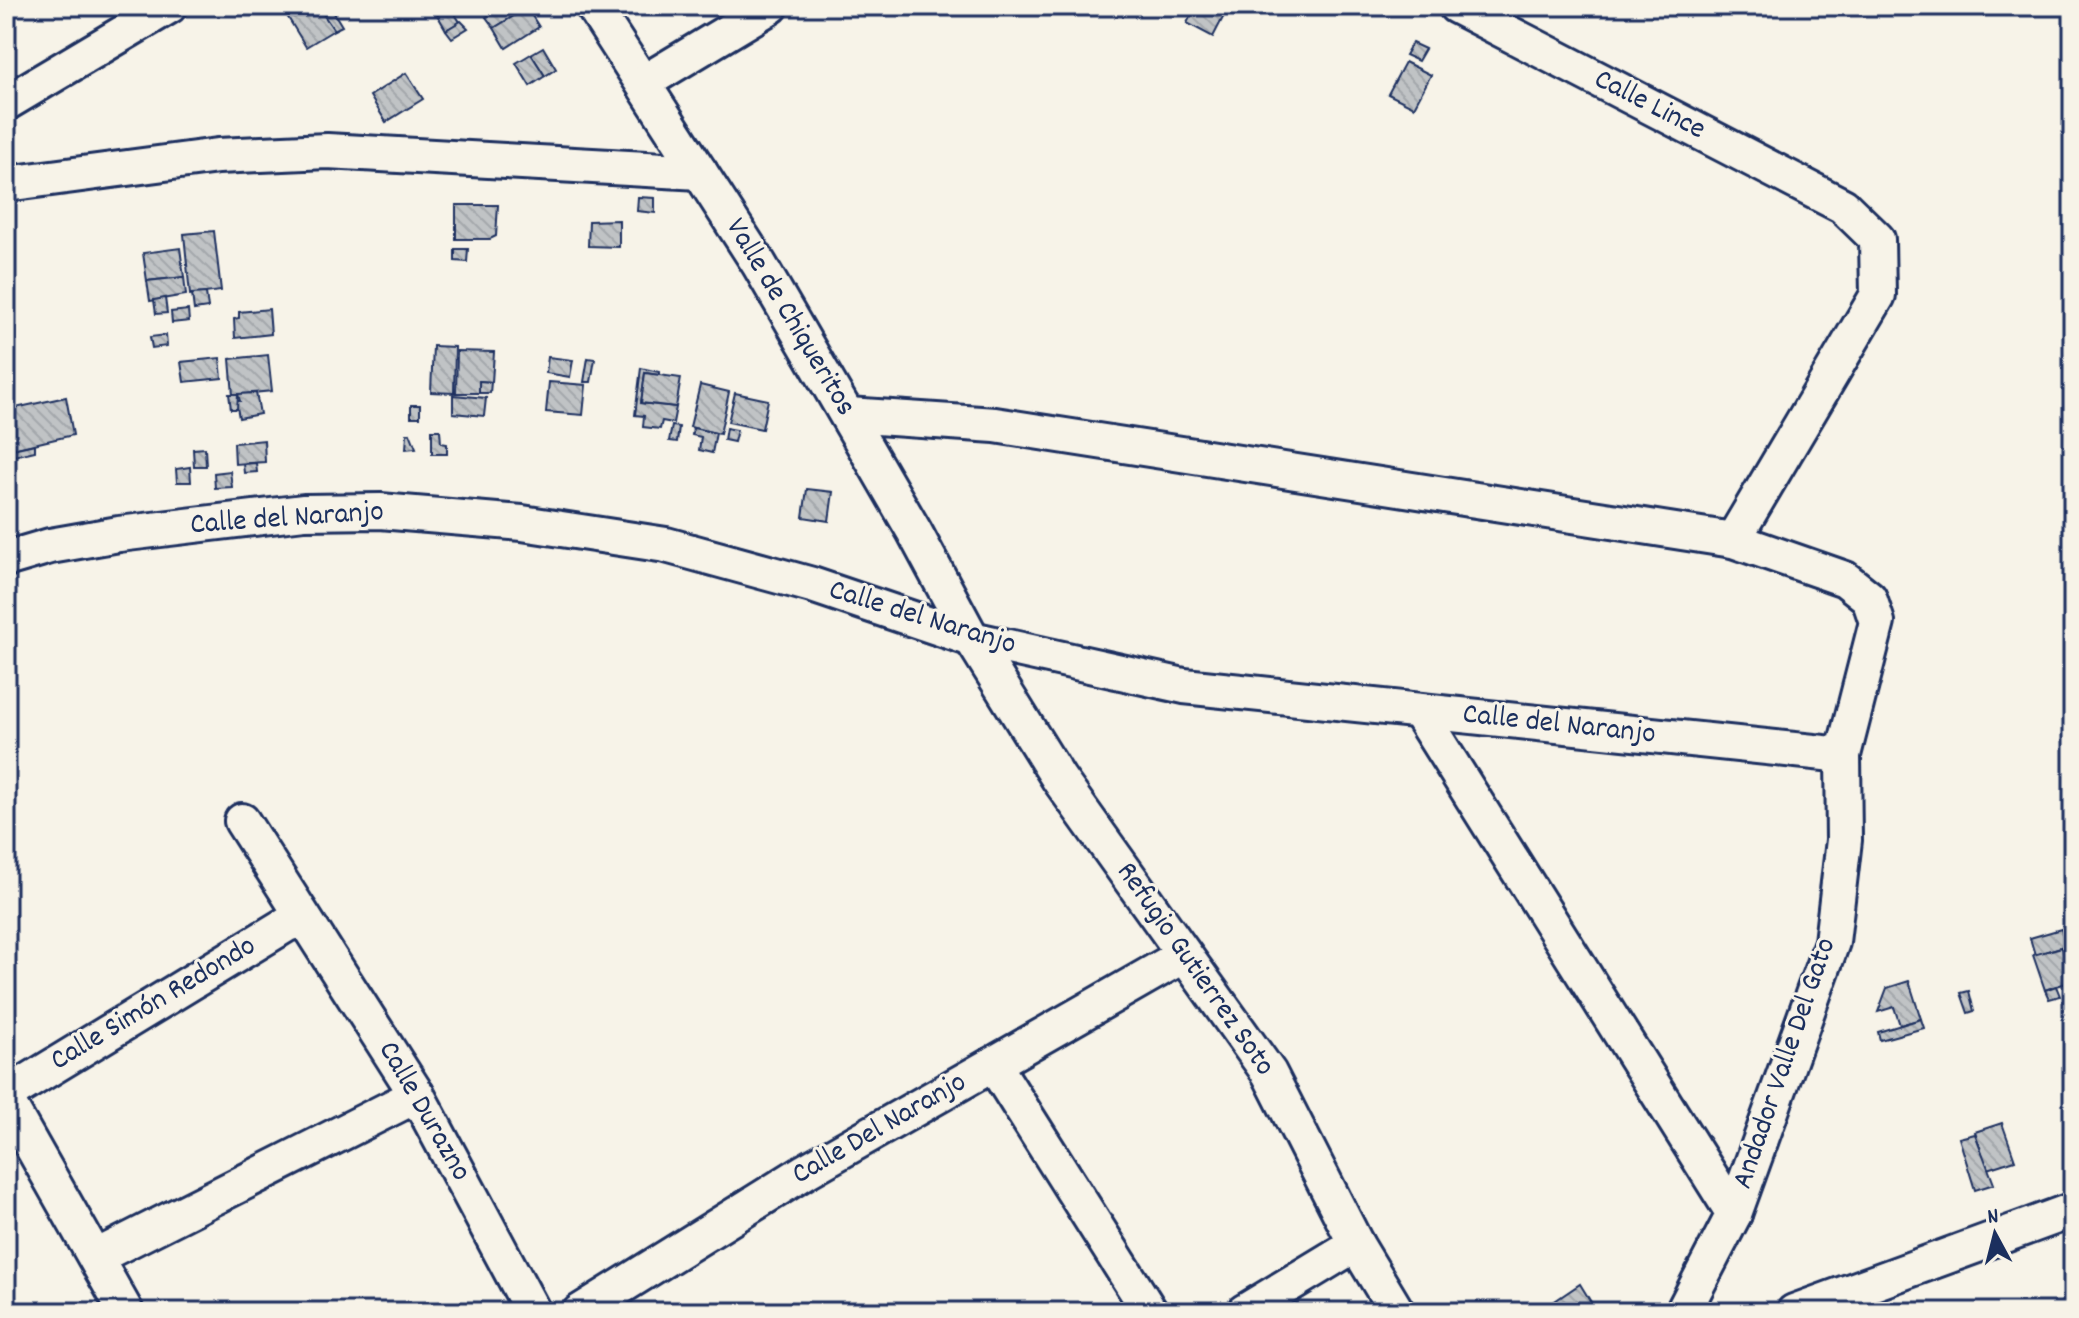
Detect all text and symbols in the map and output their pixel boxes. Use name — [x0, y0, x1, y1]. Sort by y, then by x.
street label: Calle Lince — [1586, 60, 1712, 152]
street label: Valle de Chiqueritos — [713, 211, 865, 425]
street label: Calle del Naranjo — [189, 492, 385, 548]
street label: Calle del Naranjo — [823, 570, 1021, 668]
street label: Calle del Naranjo — [1460, 694, 1658, 758]
street label: Refugio Gutierrez Soto — [1104, 854, 1284, 1086]
street label: Calle Simón Redondo — [43, 927, 265, 1083]
street label: Andador Valle Del Gato — [1723, 933, 1849, 1195]
street label: Calle Durazno — [366, 1034, 480, 1190]
street label: Calle Del Naranjo — [785, 1063, 975, 1197]
north arrow — [1955, 1194, 2035, 1274]
text: N — [1986, 1202, 2000, 1234]

